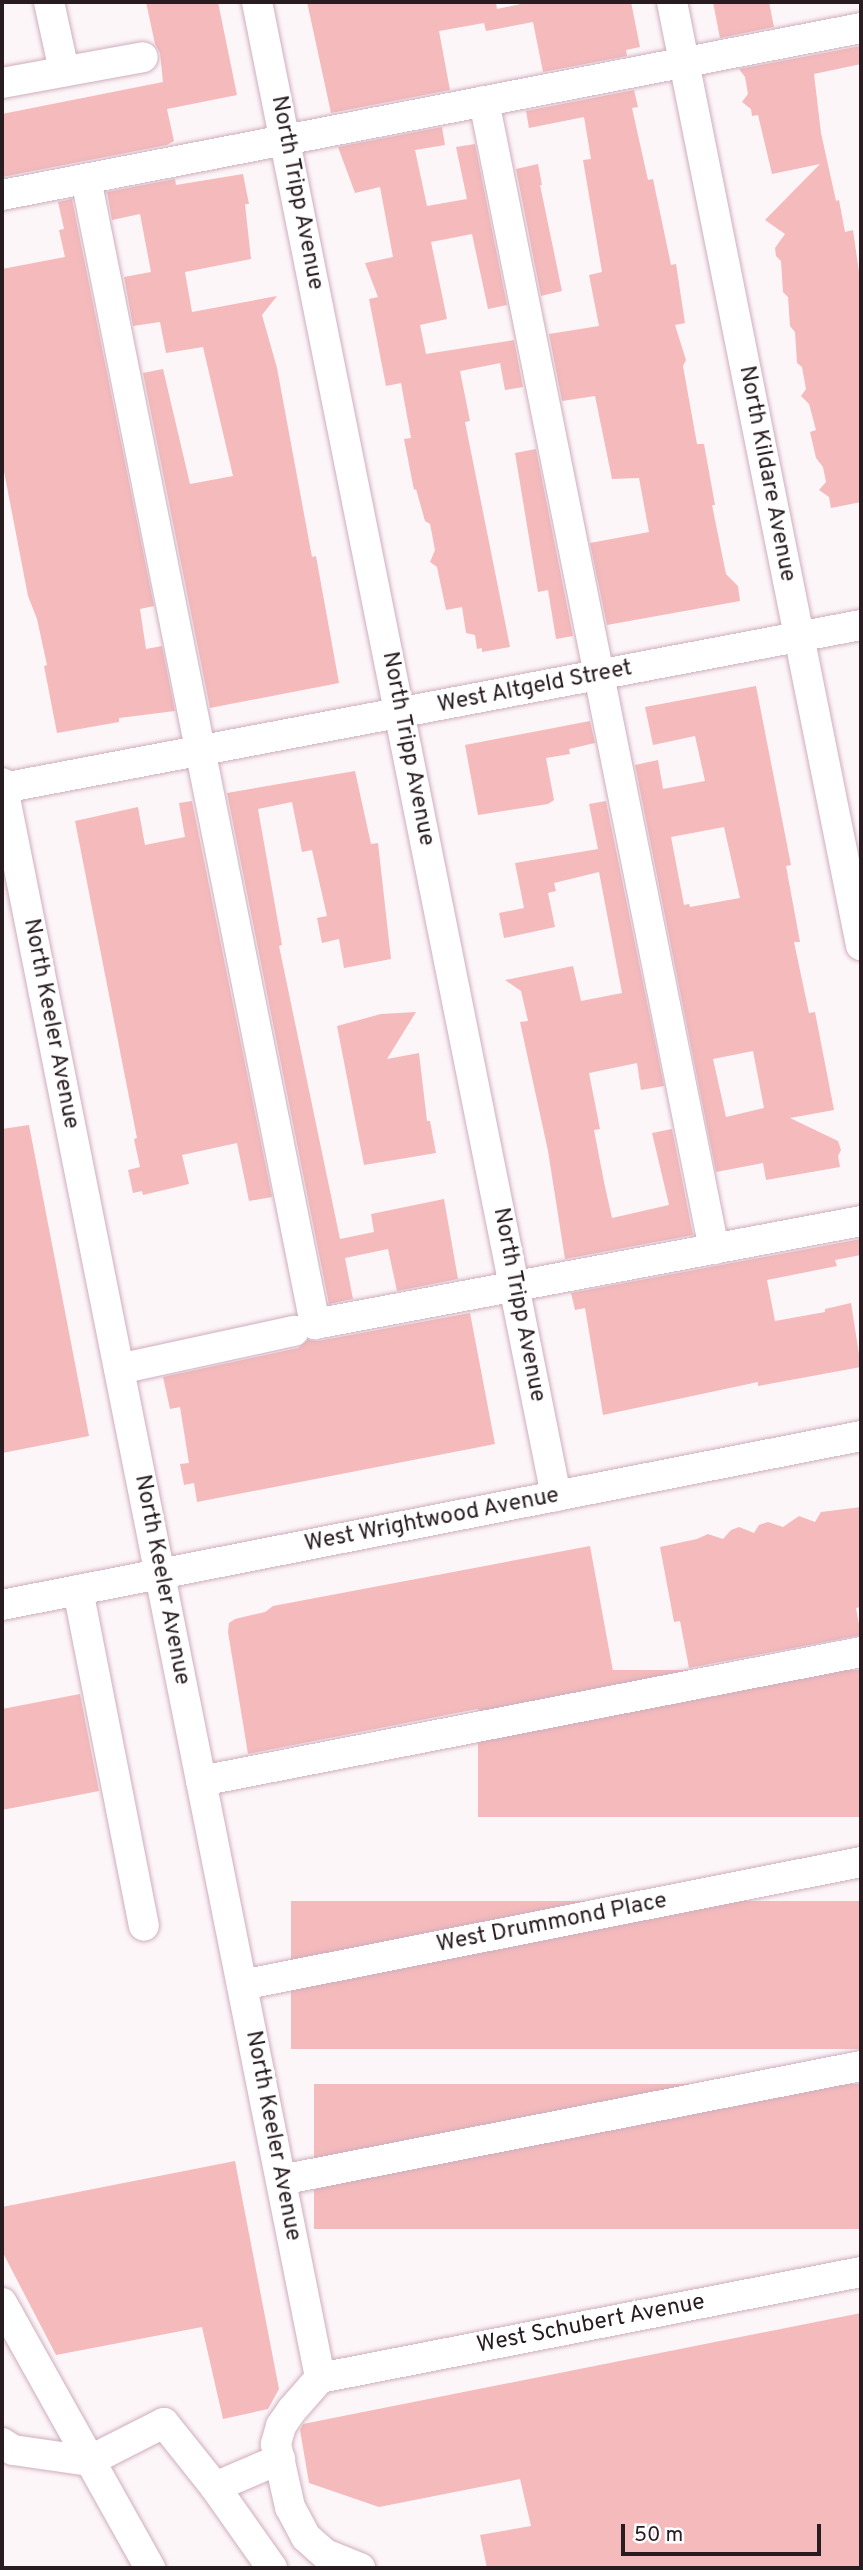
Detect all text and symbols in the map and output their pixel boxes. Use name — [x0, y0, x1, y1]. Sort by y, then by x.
street label: North Tripp Avenue — [263, 93, 329, 293]
street label: North Kildare Avenue — [731, 363, 801, 585]
street label: North Tripp Avenue — [374, 649, 440, 849]
street label: West Altgeld Street — [435, 656, 635, 720]
street label: North Keeler Avenue — [16, 916, 84, 1132]
street label: North Tripp Avenue — [485, 1205, 551, 1405]
street label: North Keeler Avenue — [127, 1472, 195, 1688]
street label: West Wrightwood Avenue — [302, 1483, 562, 1559]
street label: West Drummond Place — [434, 1888, 670, 1960]
street label: North Keeler Avenue — [238, 2028, 306, 2244]
street label: West Schubert Avenue — [474, 2289, 708, 2361]
scale bar — [625, 2510, 824, 2554]
text: 50 m — [634, 2522, 683, 2549]

